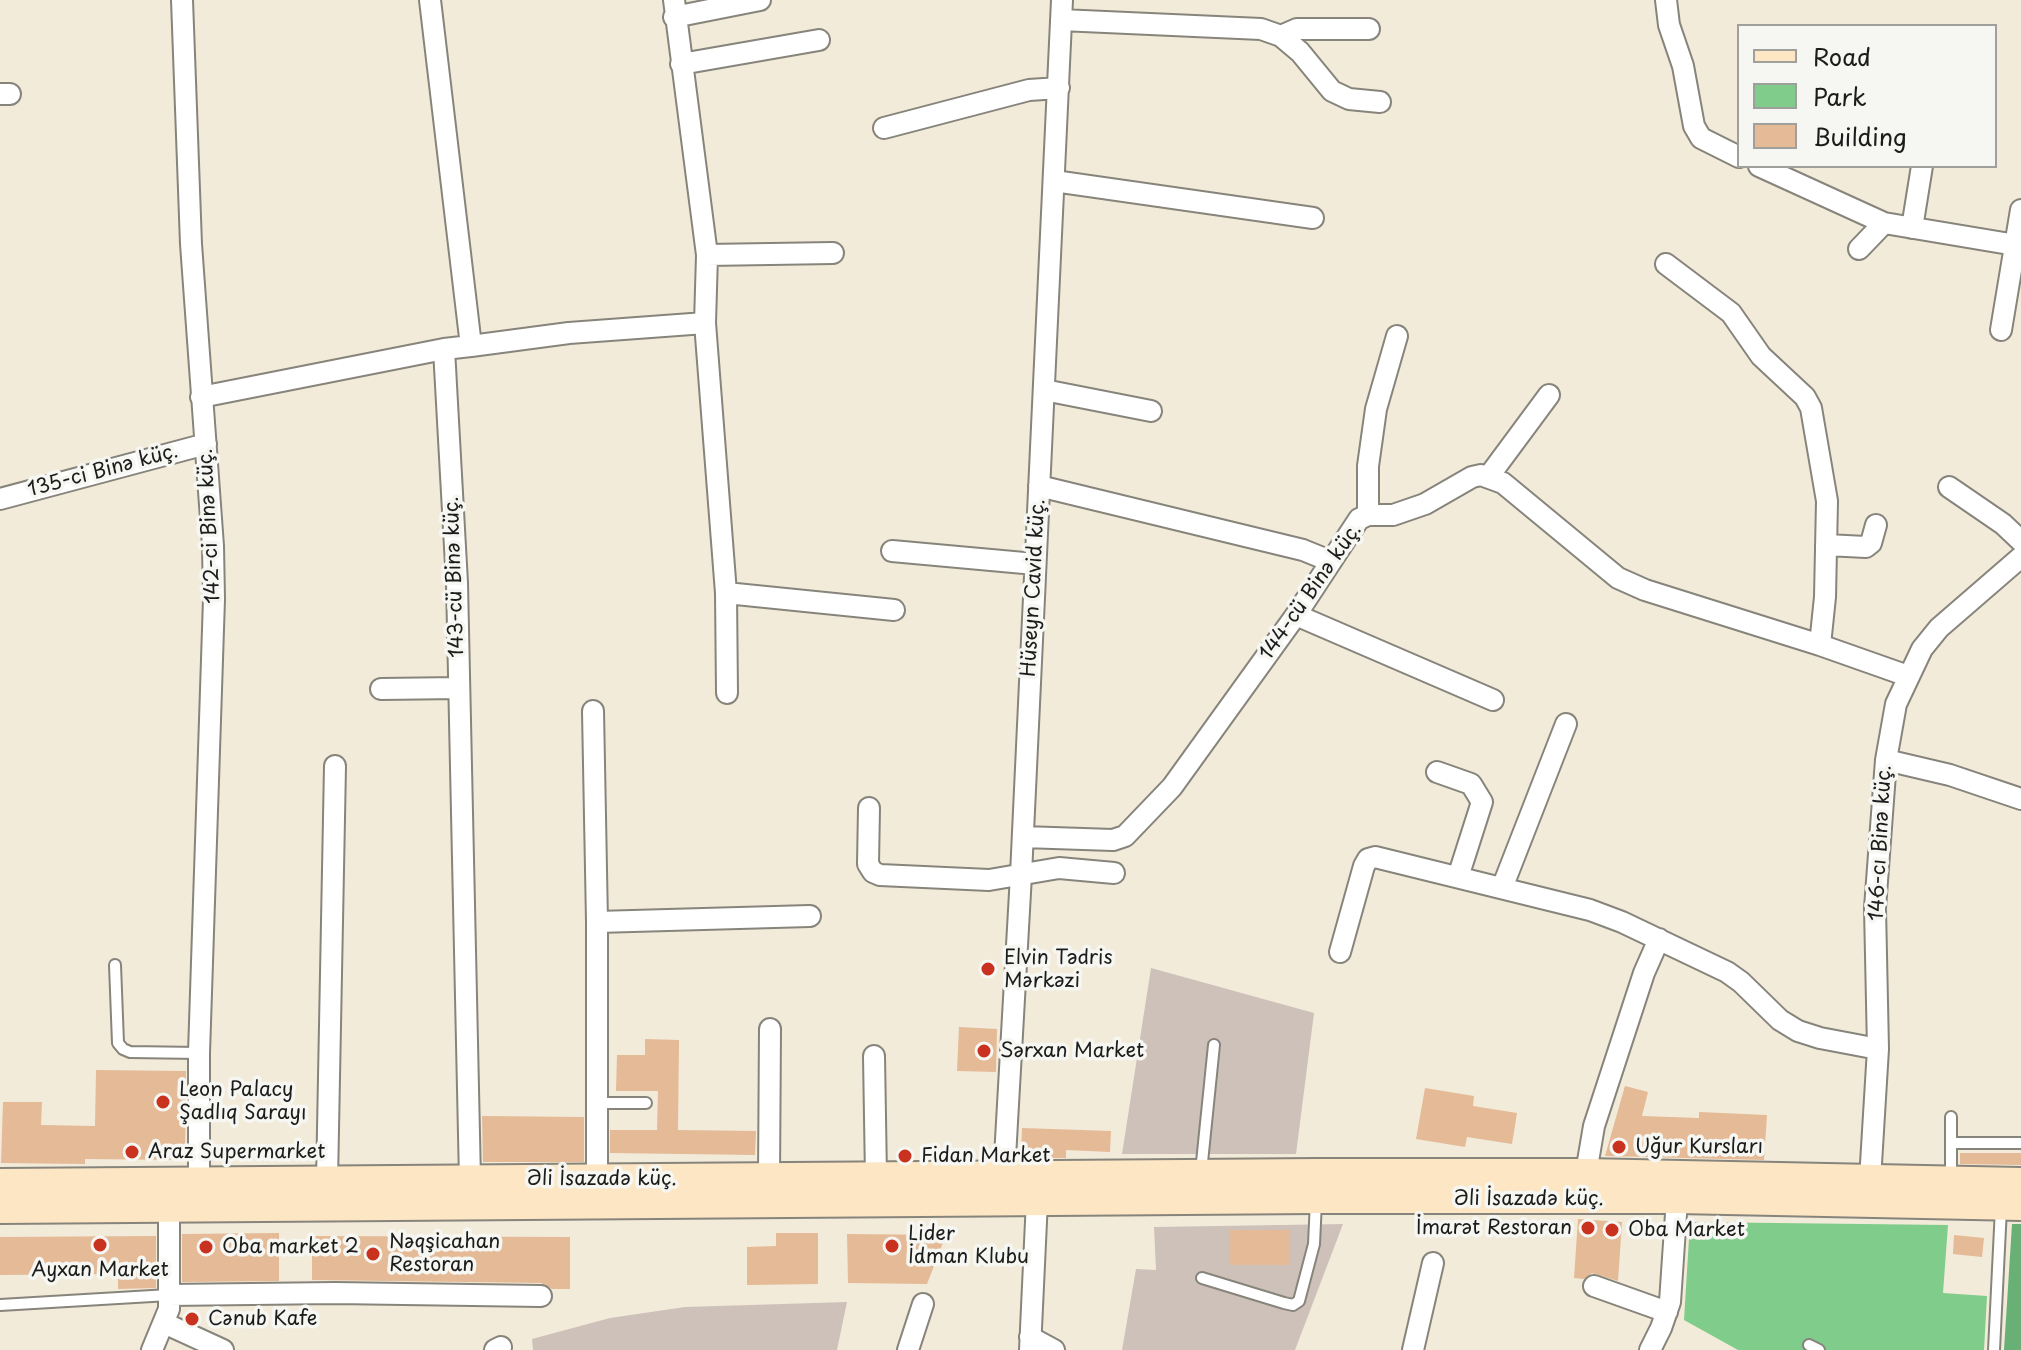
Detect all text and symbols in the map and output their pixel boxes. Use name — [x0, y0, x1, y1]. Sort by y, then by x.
legend — [1737, 24, 1997, 168]
text: Road — [1813, 38, 1871, 74]
text: Park — [1813, 78, 1867, 114]
text: Building — [1813, 118, 1907, 154]
street label: 135-ci Binə küç. — [25, 439, 181, 503]
street label: 142-ci Binə küç. — [194, 448, 226, 604]
street label: 143-cü Binə küç. — [440, 496, 470, 658]
street label: Hüseyn Cavid küç. — [1017, 498, 1051, 678]
street label: 144-cü Binə küç. — [1255, 519, 1367, 665]
street label: 146-cı Binə küç. — [1865, 764, 1897, 922]
place label: Elvin Tədris Mərkəzi — [1004, 946, 1113, 993]
marker: Elvin Tədris Mərkəzi — [979, 960, 997, 978]
place label: Sərxan Market — [1000, 1039, 1144, 1063]
marker: Sərxan Market — [975, 1042, 993, 1060]
place label: Leon Palaсу Şadlıq Sarayı — [179, 1078, 306, 1125]
marker: Leon Palaсу Şadlıq Sarayı — [154, 1093, 172, 1111]
place label: Uğur Kursları — [1635, 1135, 1763, 1159]
marker: Uğur Kursları — [1610, 1138, 1628, 1156]
place label: Araz Supermarket — [148, 1140, 325, 1164]
marker: Araz Supermarket — [123, 1143, 141, 1161]
place label: Fidan Market — [921, 1144, 1051, 1168]
marker: Fidan Market — [896, 1147, 914, 1165]
street label: Əli İsazadə küç. — [527, 1167, 677, 1191]
street label: Əli İsazadə küç. — [1454, 1187, 1604, 1211]
place label: İmarət Restoran — [1416, 1216, 1572, 1240]
place label: Oba Market — [1628, 1218, 1745, 1242]
marker: İmarət Restoran — [1579, 1219, 1597, 1237]
marker: Oba Market — [1603, 1221, 1621, 1239]
place label: Lider İdman Klubu — [908, 1222, 1029, 1269]
place label: Nəqşicahan Restoran — [389, 1230, 500, 1277]
place label: Oba market 2 — [222, 1235, 359, 1259]
marker: Ayxan Market — [91, 1236, 109, 1254]
marker: Lider İdman Klubu — [883, 1237, 901, 1255]
marker: Oba market 2 — [197, 1238, 215, 1256]
marker: Nəqşicahan Restoran — [364, 1245, 382, 1263]
place label: Ayxan Market — [31, 1258, 169, 1282]
place label: Cənub Kafe — [208, 1307, 317, 1331]
marker: Cənub Kafe — [183, 1310, 201, 1328]

